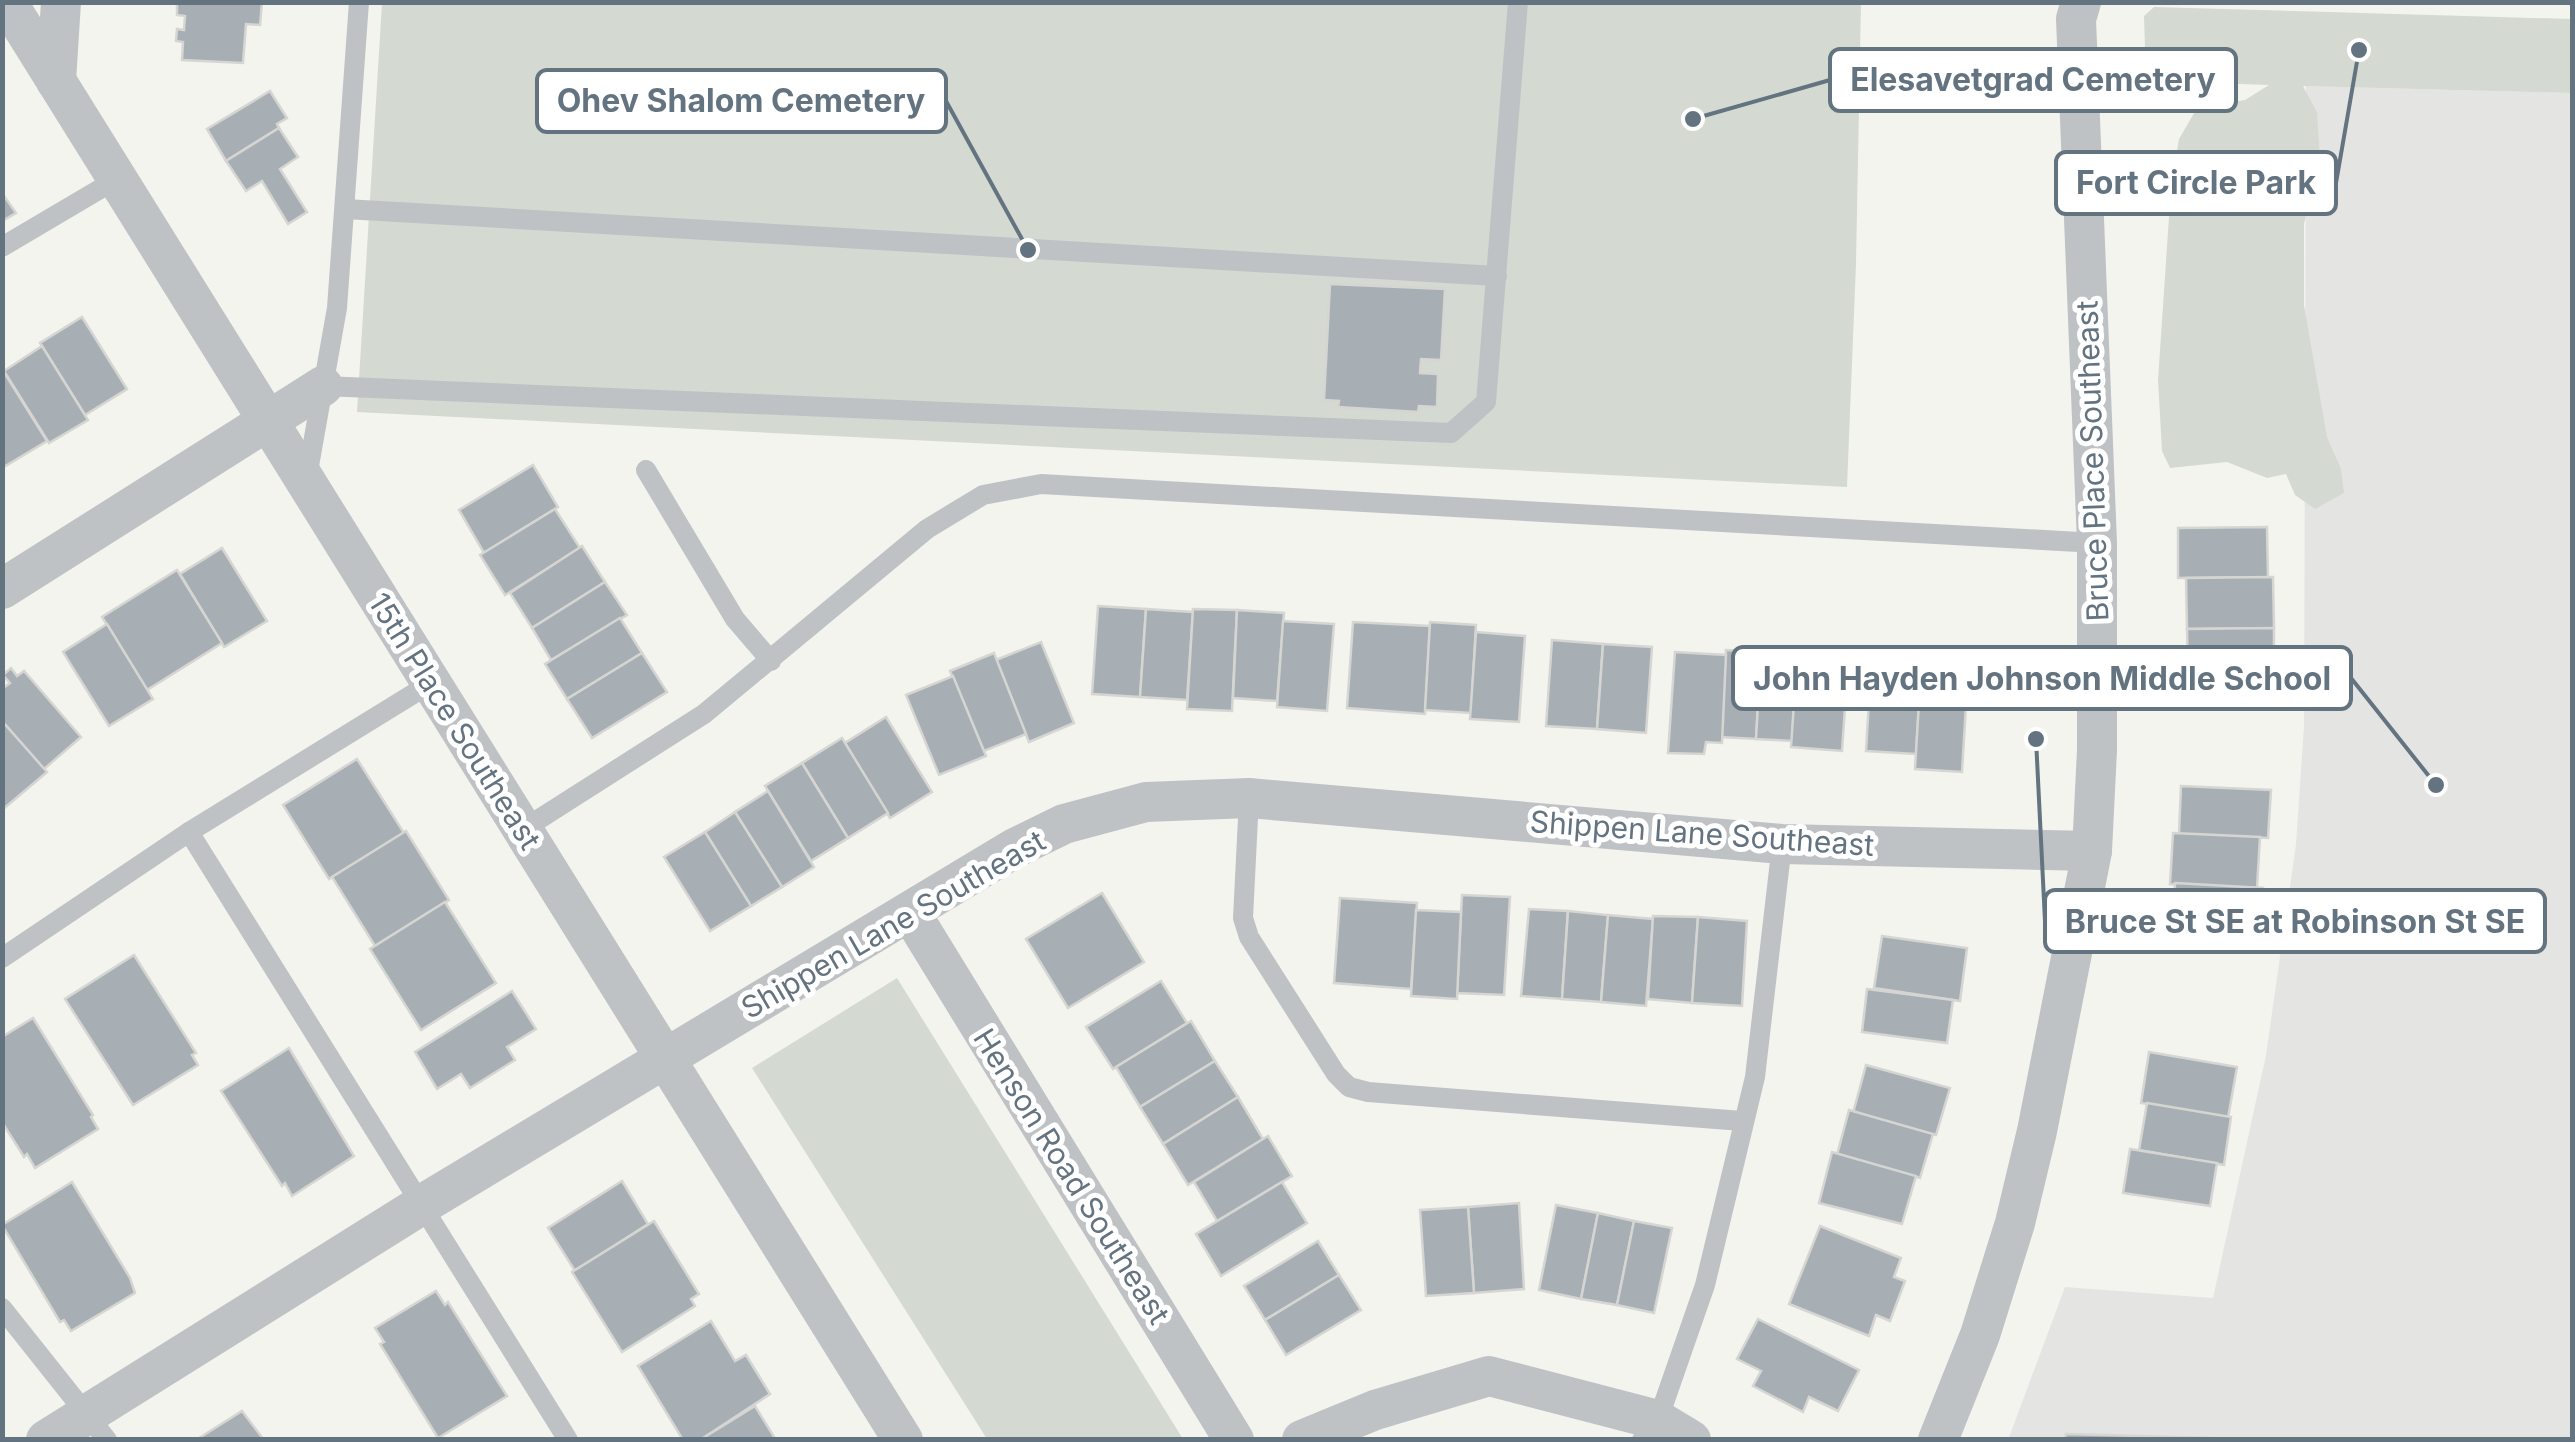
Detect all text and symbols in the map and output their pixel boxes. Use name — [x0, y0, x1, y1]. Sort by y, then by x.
callout: Elesavetgrad Cemetery — [1830, 49, 2236, 111]
text: Elesavetgrad Cemetery — [1850, 60, 2216, 99]
callout: Ohev Shalom Cemetery — [537, 70, 946, 132]
text: Ohev Shalom Cemetery — [557, 81, 925, 120]
callout: Fort Circle Park — [2056, 152, 2336, 214]
text: Fort Circle Park — [2076, 163, 2317, 202]
street label: Bruce Place Southeast — [2068, 300, 2116, 622]
street label: 15th Place Southeast — [361, 586, 549, 856]
callout: John Hayden Johnson Middle School — [1733, 647, 2351, 709]
text: John Hayden Johnson Middle School — [1753, 659, 2331, 698]
street label: Shippen Lane Southeast — [1529, 803, 1875, 863]
street label: Shippen Lane Southeast — [735, 822, 1052, 1026]
callout: Bruce St SE at Robinson St SE — [2045, 890, 2545, 952]
text: Bruce St SE at Robinson St SE — [2065, 902, 2525, 941]
street label: Henson Road Southeast — [966, 1022, 1178, 1330]

